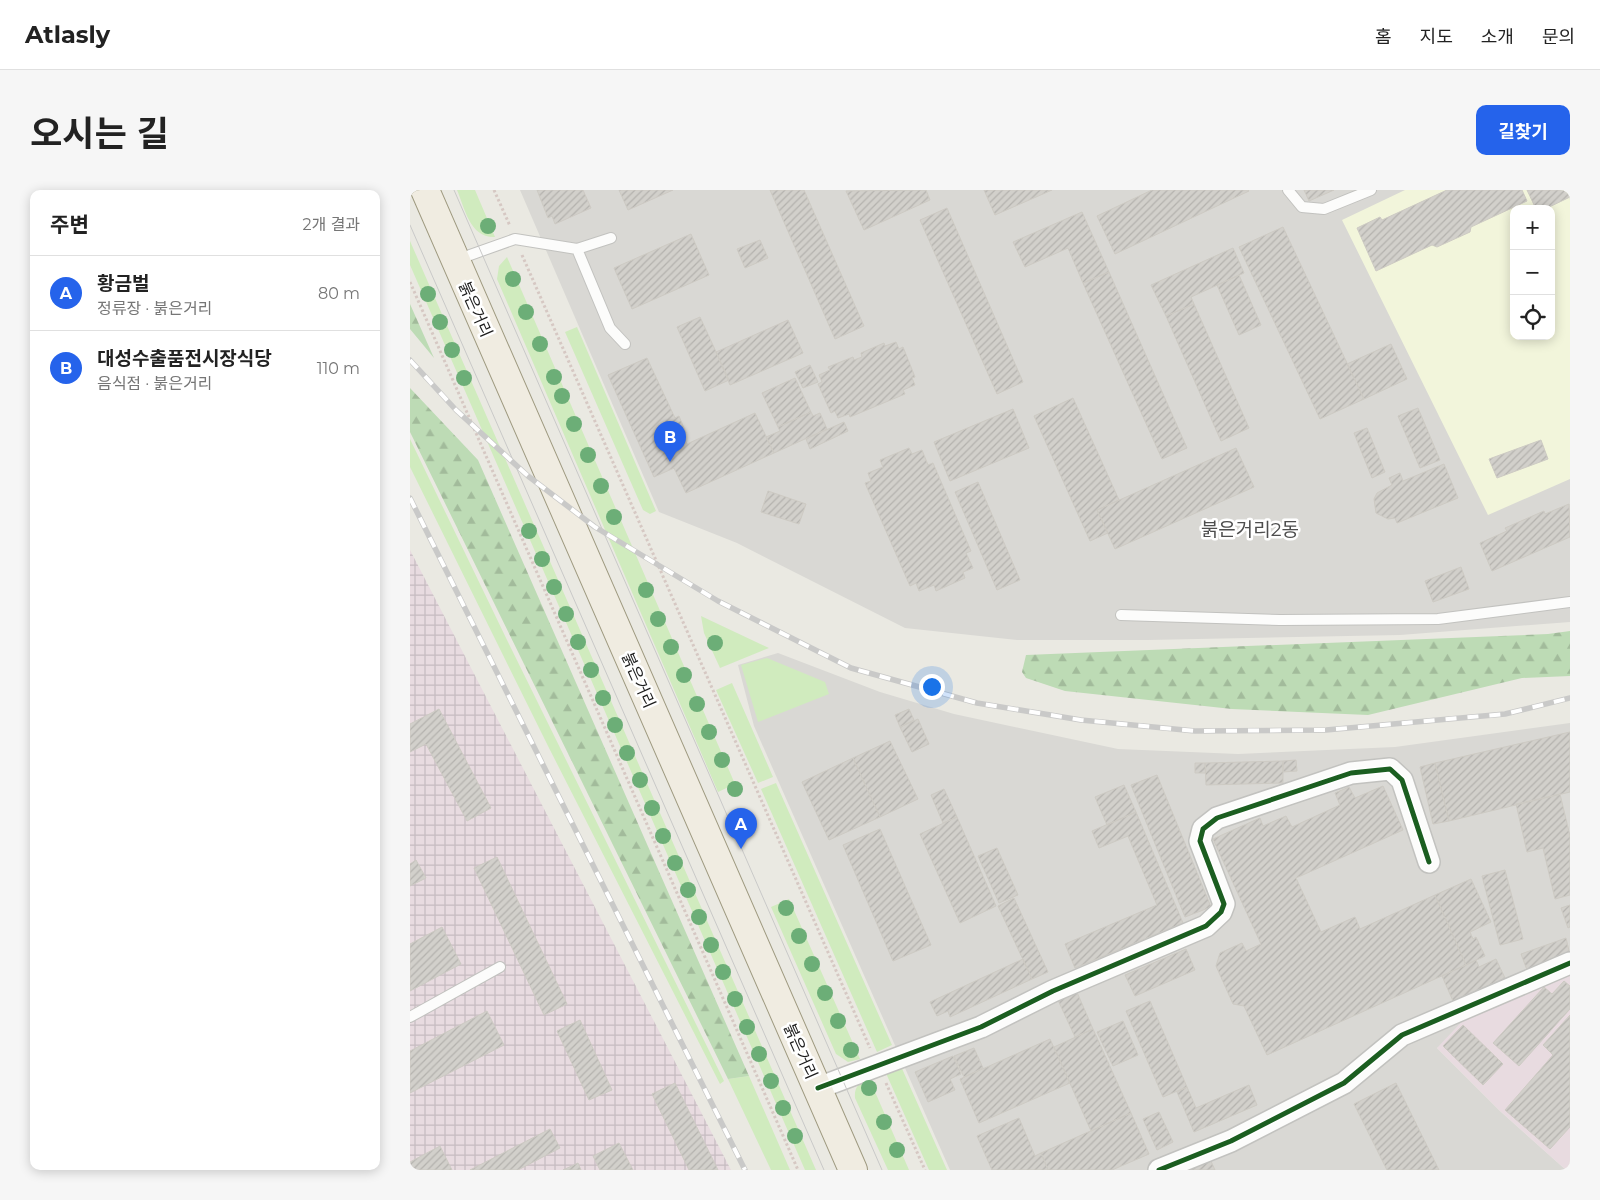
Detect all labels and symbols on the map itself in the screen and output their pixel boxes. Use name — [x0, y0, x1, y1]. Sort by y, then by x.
street label: 붉은거리 — [455, 278, 496, 340]
pin: B — [654, 421, 686, 462]
district label: 붉은거리2동 — [1201, 518, 1299, 541]
street label: 붉은거리 — [618, 649, 659, 711]
your location — [919, 674, 945, 700]
pin: A — [725, 808, 757, 849]
street label: 붉은거리 — [780, 1020, 821, 1082]

